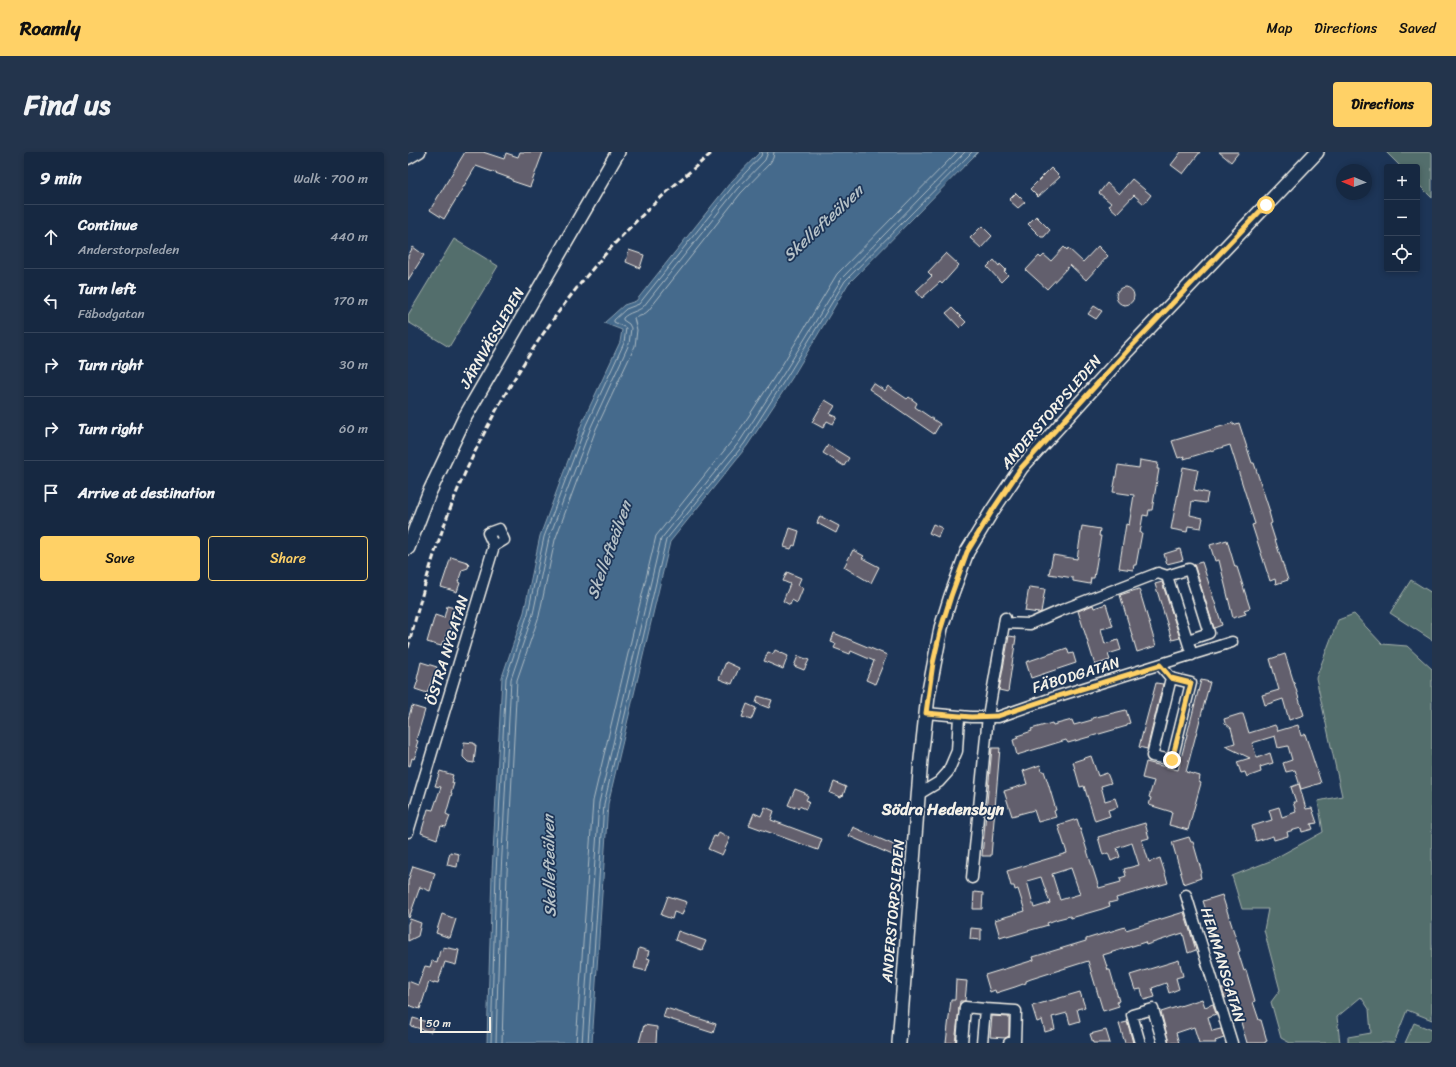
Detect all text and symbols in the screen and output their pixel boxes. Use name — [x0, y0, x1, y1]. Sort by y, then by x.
text: Roamly — [20, 12, 80, 45]
text: Map — [1266, 16, 1292, 41]
text: Directions — [1314, 16, 1377, 41]
text: Saved — [1399, 16, 1436, 41]
text: Find us — [24, 80, 111, 129]
button: Directions — [1333, 82, 1432, 127]
text: 9 min — [40, 163, 82, 193]
north arrow — [1336, 164, 1372, 200]
map controls — [1384, 164, 1420, 272]
button: + — [1384, 164, 1420, 200]
text: Walk · 700 m — [293, 167, 368, 190]
water label: Skellefteälven — [776, 176, 872, 268]
route start — [1257, 196, 1275, 214]
button: − — [1384, 200, 1420, 236]
text: Continue — [78, 212, 138, 238]
text: 440 m — [330, 225, 368, 248]
icon: ahead — [40, 226, 62, 248]
button: locate — [1384, 236, 1420, 272]
text: Anderstorpsleden — [78, 238, 179, 261]
text: Turn left — [78, 276, 136, 302]
street label: JÄRNVÄGSLEDEN — [452, 282, 532, 395]
text: 170 m — [333, 289, 368, 312]
icon: left — [40, 290, 62, 312]
text: Fäbodgatan — [78, 302, 145, 325]
street label: ANDERSTORPSLEDEN — [993, 349, 1108, 476]
text: Turn right — [78, 352, 143, 378]
text: 30 m — [339, 353, 368, 376]
icon: right — [40, 354, 62, 376]
text: Turn right — [78, 416, 143, 442]
text: 60 m — [339, 417, 368, 440]
icon: right — [40, 418, 62, 440]
text: Arrive at destination — [78, 480, 215, 506]
icon: arrive — [40, 482, 62, 504]
water label: Skellefteälven — [578, 495, 641, 603]
button: Save — [40, 536, 200, 581]
button: Share — [208, 536, 368, 581]
street label: ÖSTRA NYGATAN — [418, 591, 476, 708]
street label: FÄBODGATAN — [1029, 649, 1124, 701]
route end — [1163, 751, 1181, 769]
district label: Södra Hedensbyn — [881, 795, 1005, 824]
water label: Skellefteälven — [534, 812, 564, 917]
street label: ANDERSTORPSLEDEN — [874, 838, 912, 985]
street label: HEMMANSGATAN — [1193, 904, 1253, 1026]
text: 50 m — [426, 1014, 451, 1033]
scale bar — [420, 1015, 491, 1034]

